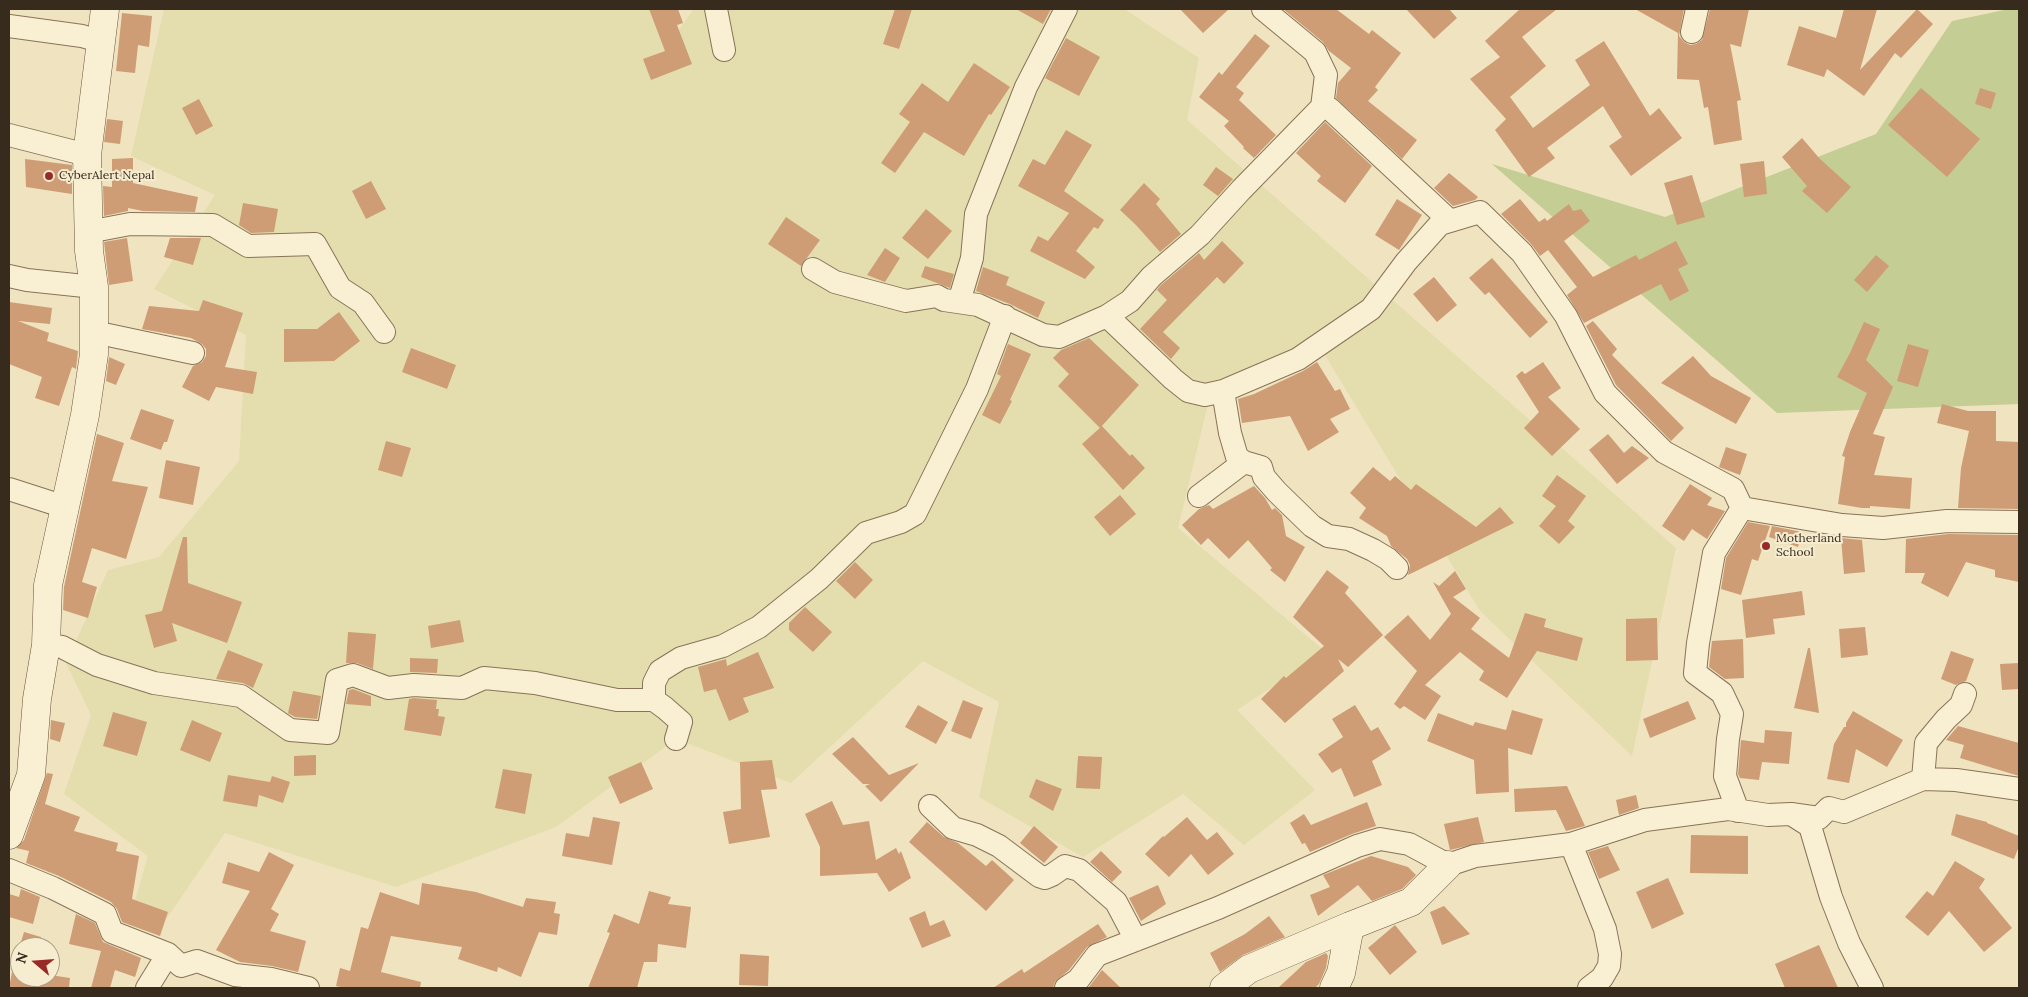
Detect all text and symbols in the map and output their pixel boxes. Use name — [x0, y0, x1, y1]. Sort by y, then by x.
place label: CyberAlert Nepal — [59, 169, 155, 183]
marker: CyberAlert Nepal — [43, 170, 55, 182]
place label: Motherland School — [1776, 532, 1841, 560]
marker: Motherland School — [1760, 540, 1772, 552]
north arrow — [10, 937, 60, 987]
text: N — [11, 950, 32, 966]

